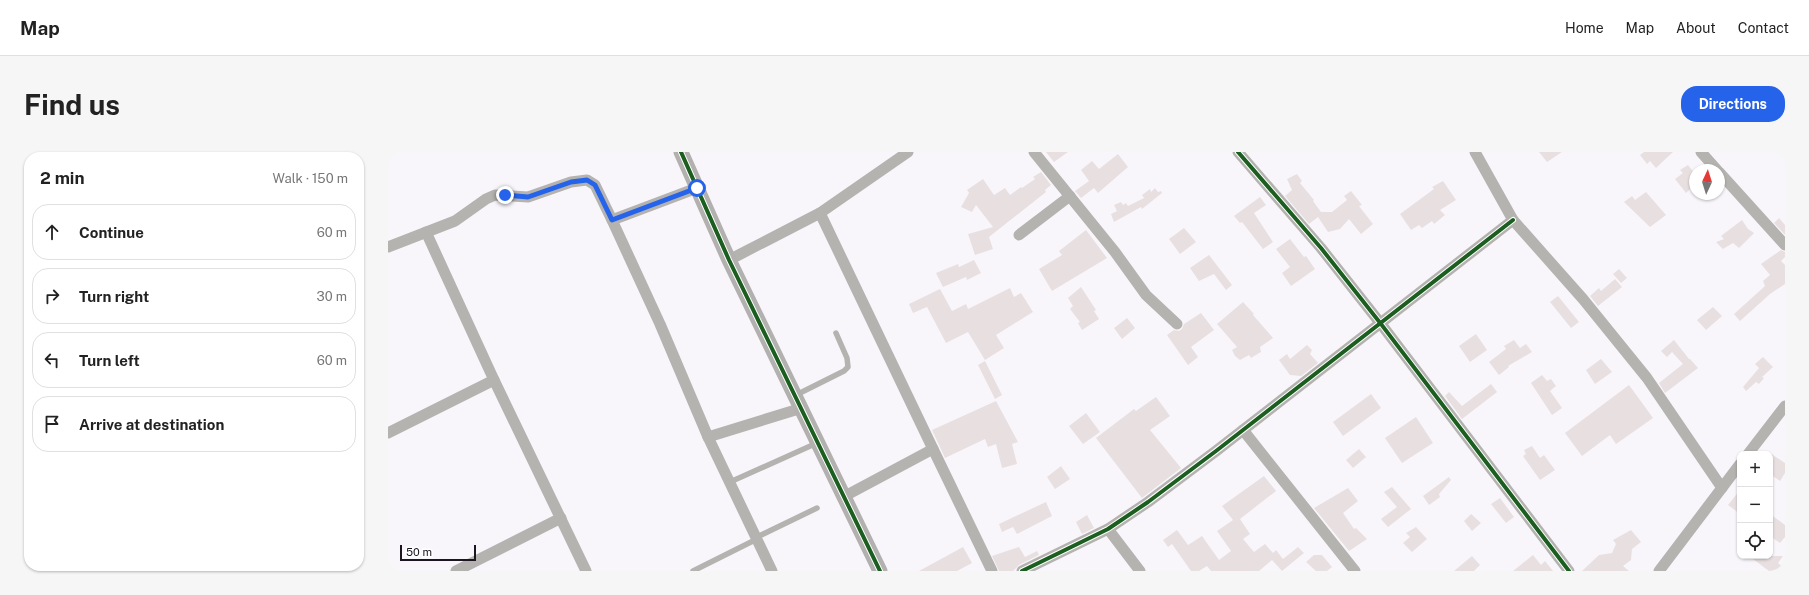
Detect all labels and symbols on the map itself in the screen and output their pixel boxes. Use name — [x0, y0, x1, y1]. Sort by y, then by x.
north arrow — [1689, 164, 1725, 200]
route start — [688, 179, 706, 197]
route end — [496, 186, 514, 204]
scale bar — [400, 543, 476, 562]

